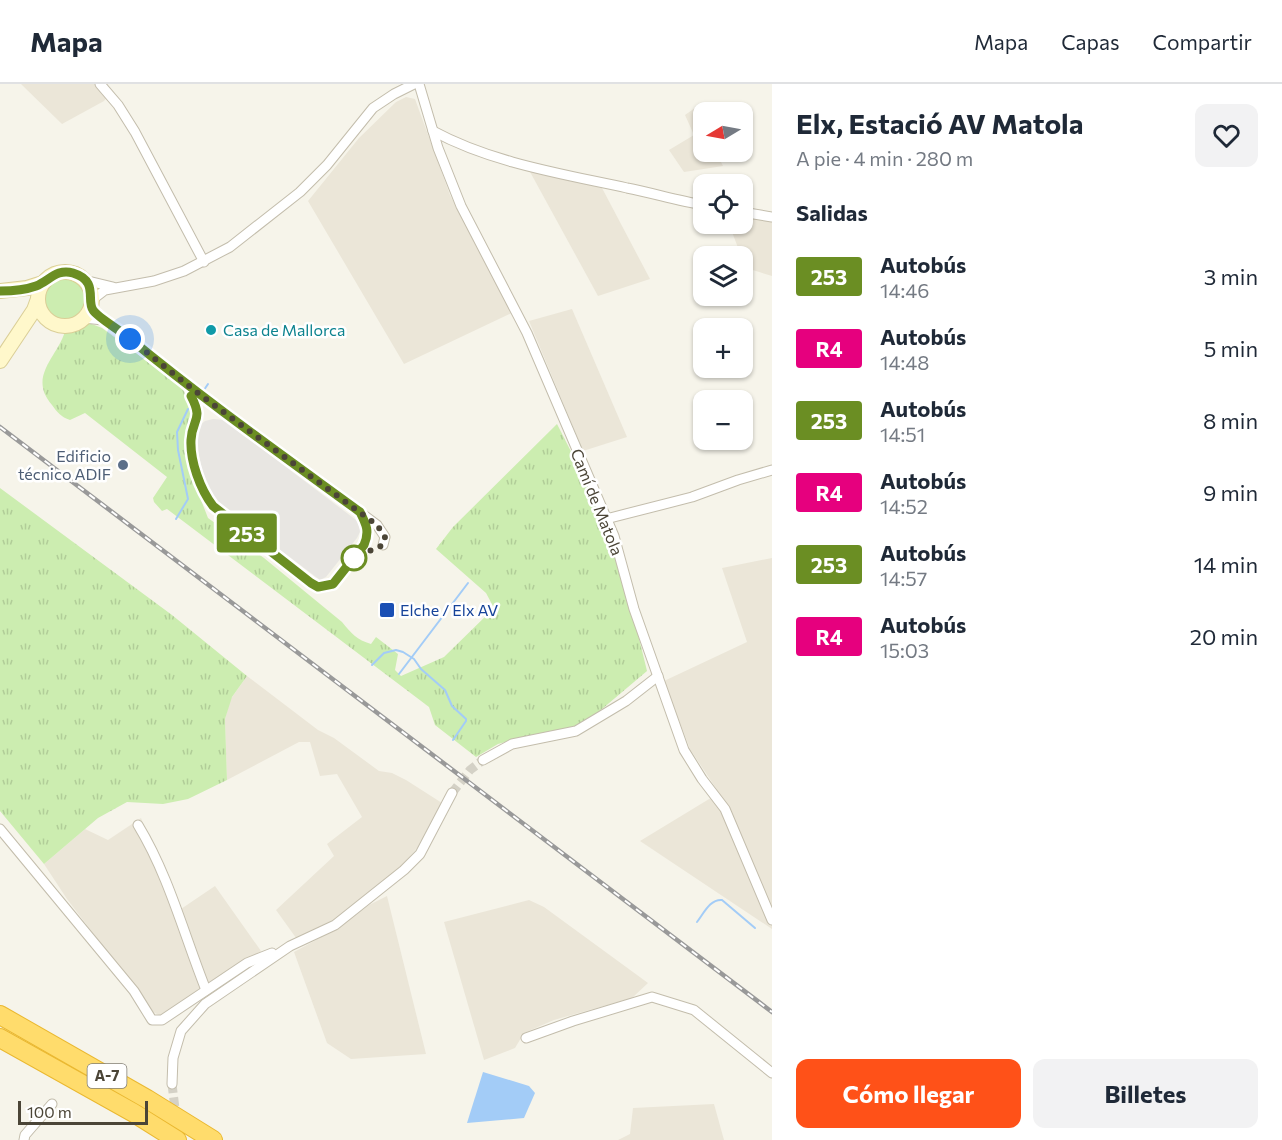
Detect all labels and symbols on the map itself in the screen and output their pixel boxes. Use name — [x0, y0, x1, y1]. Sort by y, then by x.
north arrow — [693, 102, 753, 162]
place label: Casa de Mallorca — [223, 320, 345, 339]
marker: Casa de Mallorca — [204, 323, 218, 337]
your location — [115, 324, 145, 354]
place label: Edificio técnico ADIF — [18, 446, 111, 483]
street label: Camí de Matola — [567, 446, 627, 558]
marker: Edificio técnico ADIF — [116, 458, 130, 472]
line badge: 253 — [212, 514, 282, 552]
unlabelled marker — [341, 545, 367, 571]
place label: Elche / Elx AV — [400, 600, 498, 619]
marker: Elche / Elx AV — [378, 601, 396, 619]
road number: A-7 — [88, 1064, 126, 1088]
scale bar — [18, 1098, 148, 1126]

